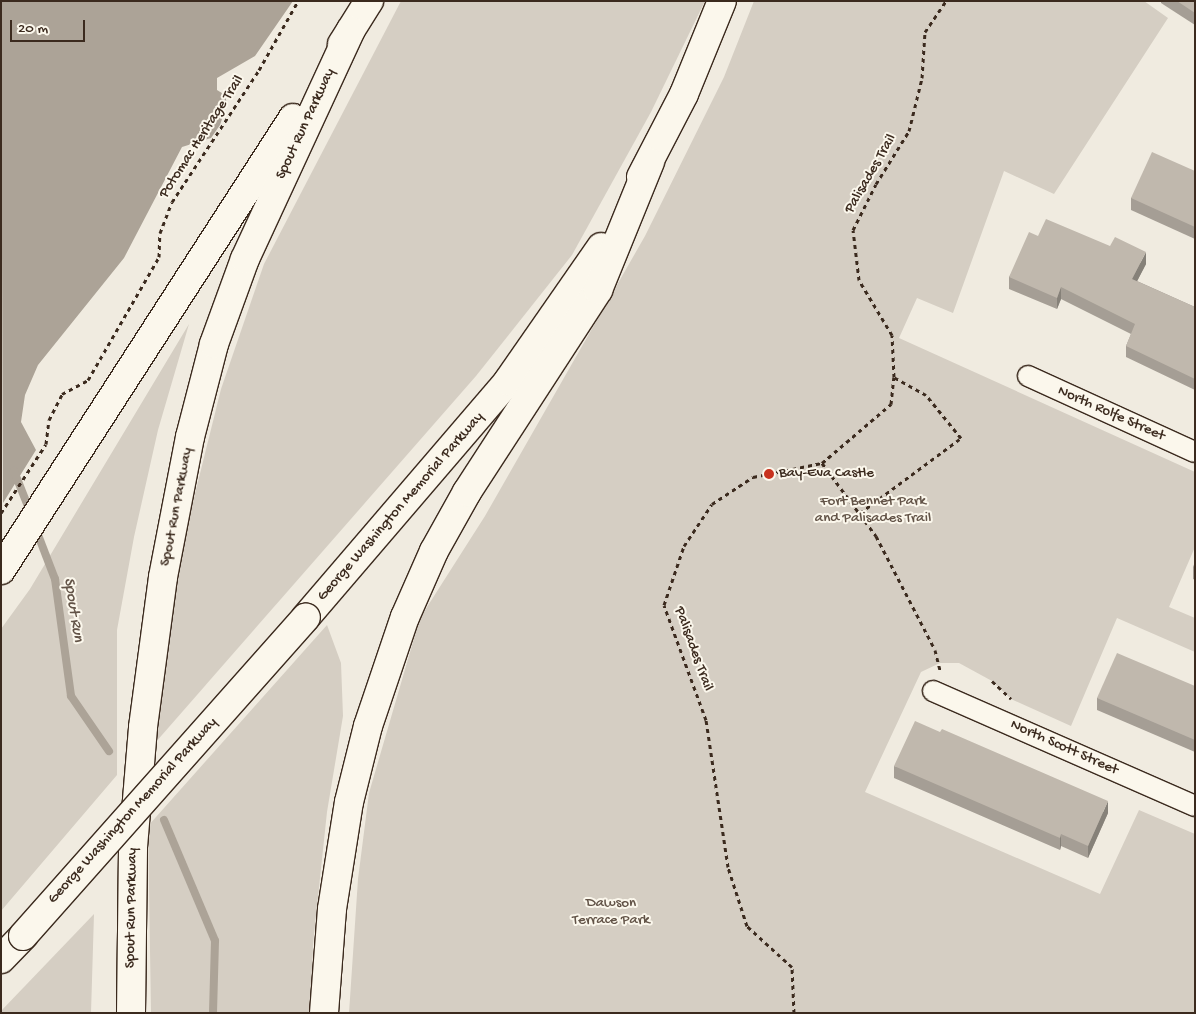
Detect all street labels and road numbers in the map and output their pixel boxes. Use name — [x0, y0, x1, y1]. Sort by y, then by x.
street label: Spout Run Parkway — [272, 66, 340, 182]
street label: Potomac Heritage Trail — [156, 72, 248, 202]
street label: Palisades Trail — [841, 131, 901, 217]
street label: North Rolfe Street — [1055, 382, 1167, 446]
street label: George Washington Memorial Parkway — [314, 409, 488, 605]
street label: Spout Run Parkway — [157, 446, 197, 568]
street label: Palisades Trail — [669, 604, 717, 694]
street label: George Washington Memorial Parkway — [44, 714, 222, 908]
street label: North Scott Street — [1007, 716, 1121, 780]
street label: Spout Run Parkway — [122, 848, 142, 968]

